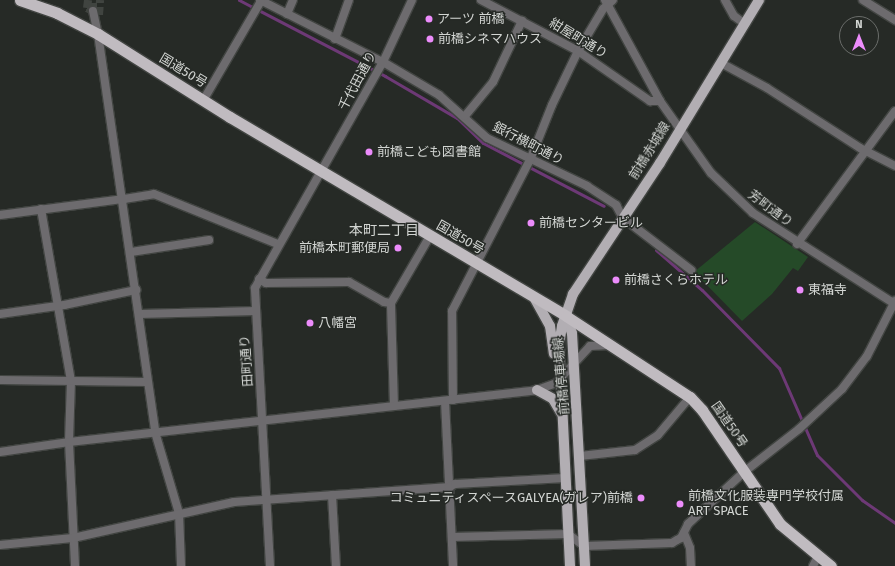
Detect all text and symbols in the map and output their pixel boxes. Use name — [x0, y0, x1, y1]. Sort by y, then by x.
place label: アーツ 前橋 — [437, 11, 505, 27]
marker: アーツ 前橋 — [424, 14, 434, 24]
street label: 紺屋町通り — [546, 16, 610, 62]
north arrow — [839, 16, 879, 56]
text: N — [855, 18, 863, 31]
place label: 前橋シネマハウス — [438, 31, 542, 47]
marker: 前橋シネマハウス — [425, 34, 435, 44]
street label: 千代田通り — [336, 49, 380, 113]
street label: 国道50号 — [156, 51, 210, 91]
street label: 銀行横町通り — [490, 119, 566, 169]
street label: 前橋赤城線 — [626, 119, 674, 183]
place label: 前橋こども図書館 — [377, 144, 481, 160]
marker: 前橋こども図書館 — [364, 147, 374, 157]
street label: 芳町通り — [745, 187, 795, 231]
place label: 前橋センタービル — [539, 215, 643, 231]
street label: 国道50号 — [433, 218, 487, 258]
marker: 前橋センタービル — [526, 218, 536, 228]
district label: 本町二丁目 — [349, 223, 419, 239]
place label: 前橋本町郵便局 — [299, 240, 390, 256]
marker: 前橋本町郵便局 — [393, 243, 403, 253]
place label: 前橋さくらホテル — [624, 272, 728, 288]
marker: 前橋さくらホテル — [611, 275, 621, 285]
place label: 東福寺 — [808, 282, 847, 298]
marker: 東福寺 — [795, 285, 805, 295]
place label: 八幡宮 — [318, 315, 357, 331]
marker: 八幡宮 — [305, 318, 315, 328]
street label: 田町通り — [237, 335, 257, 387]
street label: 前橋停車場線 — [551, 336, 573, 416]
street label: 国道50号 — [707, 399, 751, 451]
place label: 前橋文化服装専門学校付属 ART SPACE — [688, 489, 844, 520]
place label: コミュニティスペースGALYEA(ガレア)前橋 — [387, 490, 633, 506]
marker: コミュニティスペースGALYEA(ガレア)前橋 — [636, 493, 646, 503]
marker: 前橋文化服装専門学校付属 ART SPACE — [675, 499, 685, 509]

